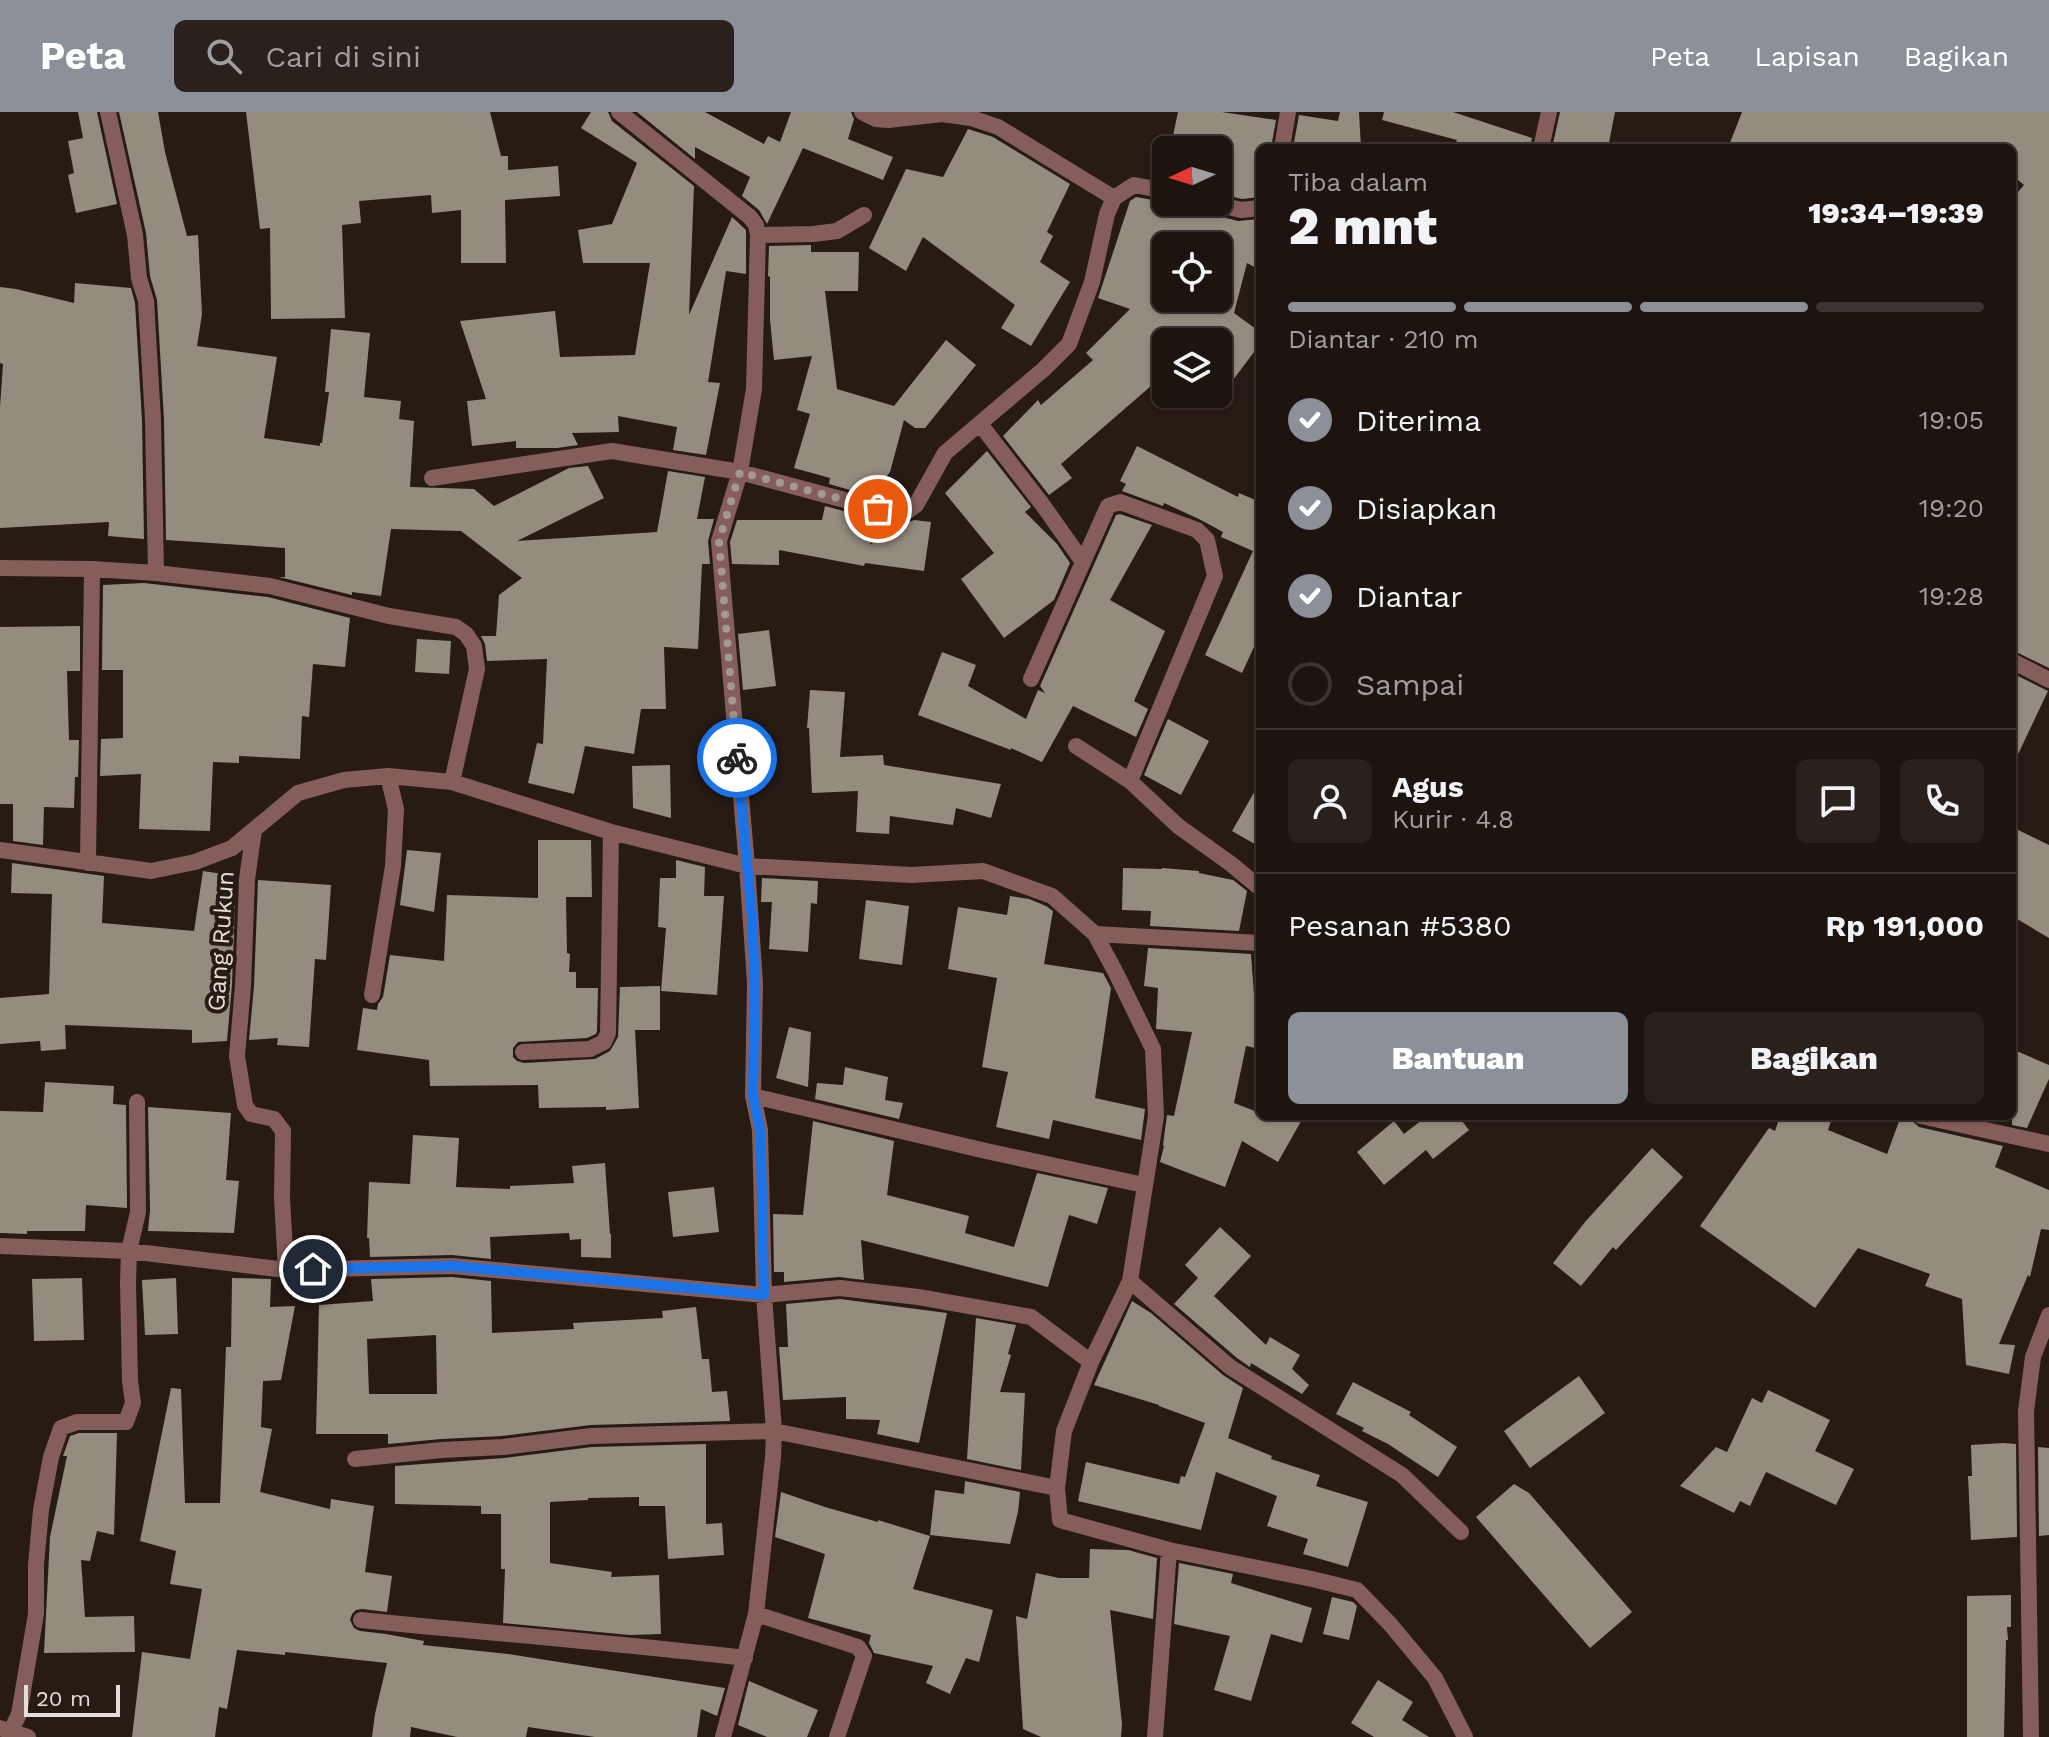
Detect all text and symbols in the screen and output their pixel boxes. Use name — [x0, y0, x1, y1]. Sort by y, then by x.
search box — [174, 20, 734, 92]
text: Peta — [40, 34, 126, 78]
icon: search — [202, 34, 246, 78]
text: Cari di sini — [266, 39, 421, 74]
text: Peta — [1650, 40, 1710, 73]
text: Lapisan — [1754, 40, 1860, 73]
text: Bagikan — [1904, 40, 2009, 73]
north arrow — [1152, 136, 1232, 216]
map controls — [1152, 136, 1232, 408]
text: Tiba dalam — [1288, 167, 1428, 197]
text: 19:34–19:39 — [1808, 195, 1984, 230]
text: 2 mnt — [1288, 196, 1437, 257]
button: locate — [1152, 232, 1232, 312]
text: Diantar · 210 m — [1288, 324, 1479, 354]
button: layers — [1152, 328, 1232, 408]
icon: check — [1288, 398, 1332, 442]
text: Diterima — [1356, 403, 1481, 438]
text: 19:05 — [1919, 405, 1984, 435]
pin — [844, 475, 912, 543]
icon: check — [1288, 486, 1332, 530]
icon: bag — [856, 487, 900, 531]
text: Disiapkan — [1356, 491, 1497, 526]
text: 19:20 — [1919, 493, 1984, 523]
icon: check — [1288, 574, 1332, 618]
text: Diantar — [1356, 579, 1463, 614]
text: 19:28 — [1919, 581, 1984, 611]
text: Sampai — [1356, 667, 1464, 702]
courier — [697, 718, 777, 798]
icon: bike — [715, 736, 759, 780]
button: person — [1288, 759, 1372, 843]
button: chat — [1796, 759, 1880, 843]
button: phone — [1900, 759, 1984, 843]
text: Agus — [1392, 769, 1464, 804]
text: Kurir · 4.8 — [1392, 804, 1514, 834]
street label: Gang Rukun — [202, 870, 240, 1012]
text: Pesanan #5380 — [1288, 908, 1512, 943]
text: Rp 191,000 — [1826, 908, 1984, 943]
button: Bantuan — [1288, 1012, 1628, 1104]
button: Bagikan — [1644, 1012, 1984, 1104]
pin — [279, 1235, 347, 1303]
icon: home — [291, 1247, 335, 1291]
scale bar — [24, 1681, 120, 1717]
text: 20 m — [36, 1686, 91, 1711]

